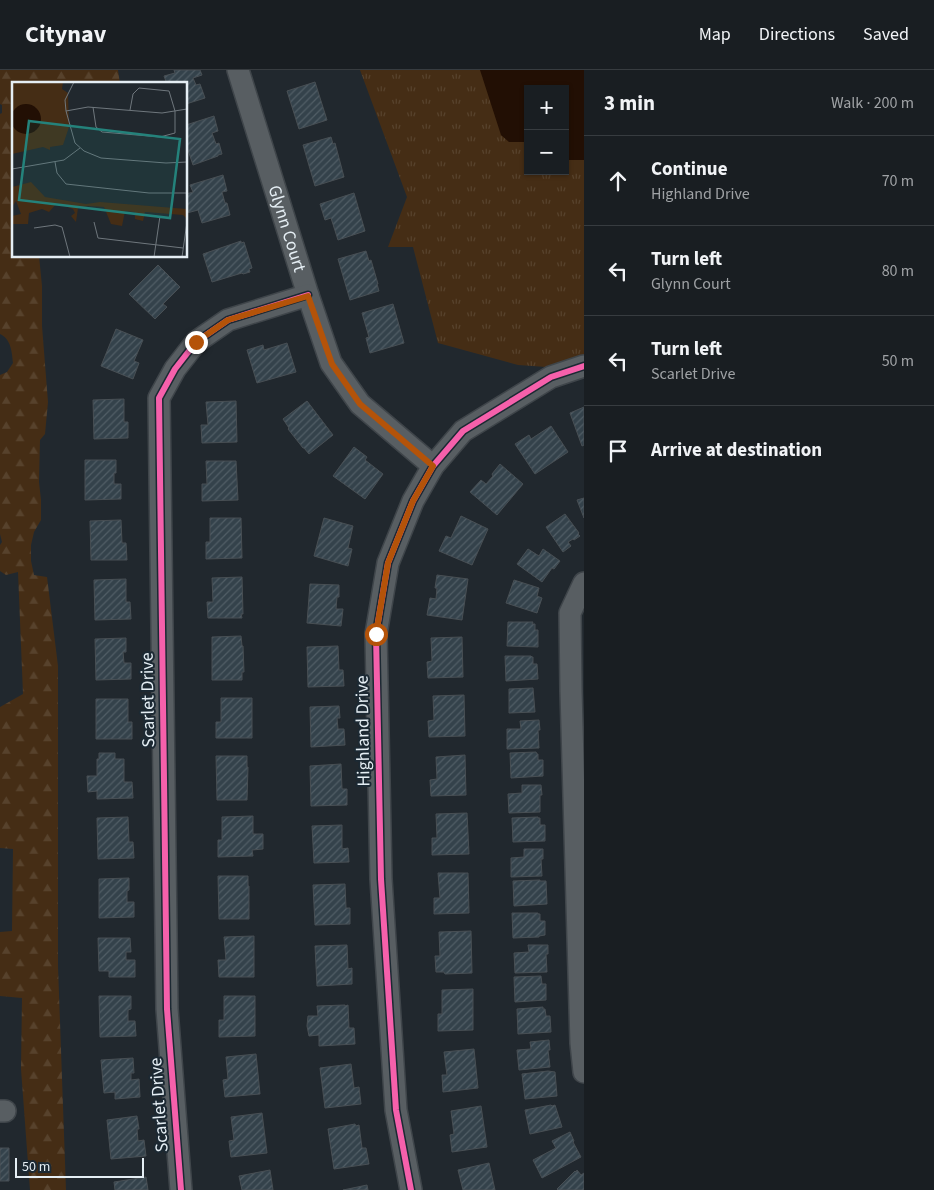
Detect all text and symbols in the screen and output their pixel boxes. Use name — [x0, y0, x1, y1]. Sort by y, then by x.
text: Citynav — [25, 17, 106, 52]
text: Map — [699, 22, 731, 47]
text: Directions — [759, 22, 835, 47]
text: Saved — [863, 22, 909, 47]
inset map — [12, 82, 188, 258]
map controls — [524, 85, 569, 175]
button: + — [524, 85, 569, 130]
text: 3 min — [604, 88, 655, 118]
text: Walk · 200 m — [831, 92, 914, 114]
button: − — [524, 130, 569, 175]
text: Continue — [651, 156, 728, 183]
icon: ahead — [604, 167, 632, 195]
text: 70 m — [882, 170, 914, 192]
street label: Glynn Court — [262, 182, 313, 275]
text: Highland Drive — [651, 183, 750, 205]
text: Turn left — [651, 246, 722, 273]
icon: left — [604, 257, 632, 285]
text: 80 m — [882, 260, 914, 282]
text: Glynn Court — [651, 273, 731, 295]
route end — [185, 331, 208, 354]
text: Turn left — [651, 336, 722, 363]
icon: left — [604, 347, 632, 375]
text: 50 m — [882, 350, 914, 372]
text: Scarlet Drive — [651, 363, 735, 385]
icon: arrive — [604, 437, 632, 465]
text: Arrive at destination — [651, 437, 822, 464]
route start — [365, 623, 388, 646]
street label: Scarlet Drive — [135, 652, 161, 748]
street label: Highland Drive — [350, 675, 376, 787]
street label: Scarlet Drive — [143, 1057, 175, 1153]
scale bar — [15, 1155, 144, 1178]
text: 50 m — [22, 1157, 50, 1177]

